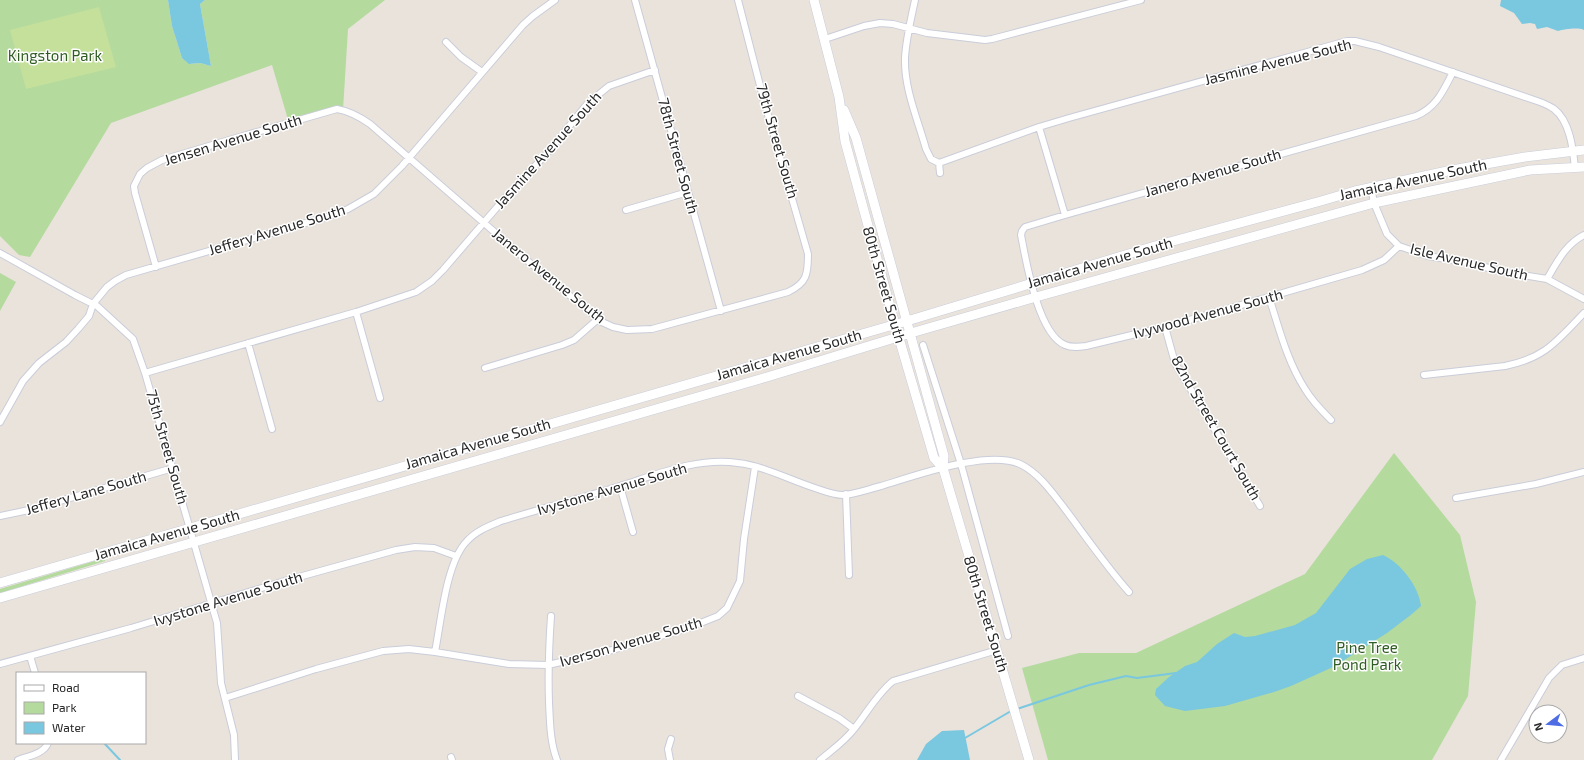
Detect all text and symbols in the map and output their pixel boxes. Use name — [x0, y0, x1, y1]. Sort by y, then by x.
street label: Jasmine Avenue South — [1202, 34, 1353, 88]
park label: Kingston Park — [8, 46, 102, 64]
street label: 79th Street South — [753, 81, 803, 200]
street label: Jasmine Avenue South — [490, 87, 605, 212]
street label: 78th Street South — [655, 96, 703, 216]
street label: Jensen Avenue South — [162, 110, 304, 169]
street label: Janero Avenue South — [1142, 144, 1283, 200]
street label: Jamaica Avenue South — [1337, 155, 1488, 203]
street label: Jeffery Avenue South — [206, 200, 347, 258]
street label: Janero Avenue South — [489, 224, 610, 327]
street label: 80th Street South — [860, 224, 910, 345]
street label: Jamaica Avenue South — [1025, 233, 1175, 291]
street label: Isle Avenue South — [1408, 239, 1530, 283]
street label: Ivywood Avenue South — [1131, 284, 1285, 342]
street label: Jamaica Avenue South — [714, 325, 864, 383]
street label: 82nd Street Court South — [1168, 352, 1266, 503]
street label: 75th Street South — [143, 387, 193, 506]
street label: Jamaica Avenue South — [403, 414, 553, 472]
street label: Ivystone Avenue South — [535, 458, 689, 518]
street label: Jeffery Lane South — [23, 466, 148, 518]
street label: Jamaica Avenue South — [92, 505, 242, 563]
street label: 80th Street South — [961, 553, 1013, 674]
street label: Ivystone Avenue South — [151, 567, 304, 629]
street label: Iverson Avenue South — [557, 612, 704, 670]
park label: Pine Tree Pond Park — [1333, 638, 1402, 673]
legend — [16, 672, 146, 744]
text: Road — [52, 680, 80, 694]
text: Park — [52, 700, 77, 714]
north arrow — [1528, 704, 1568, 744]
text: Water — [52, 720, 86, 734]
text: N — [1531, 721, 1545, 733]

